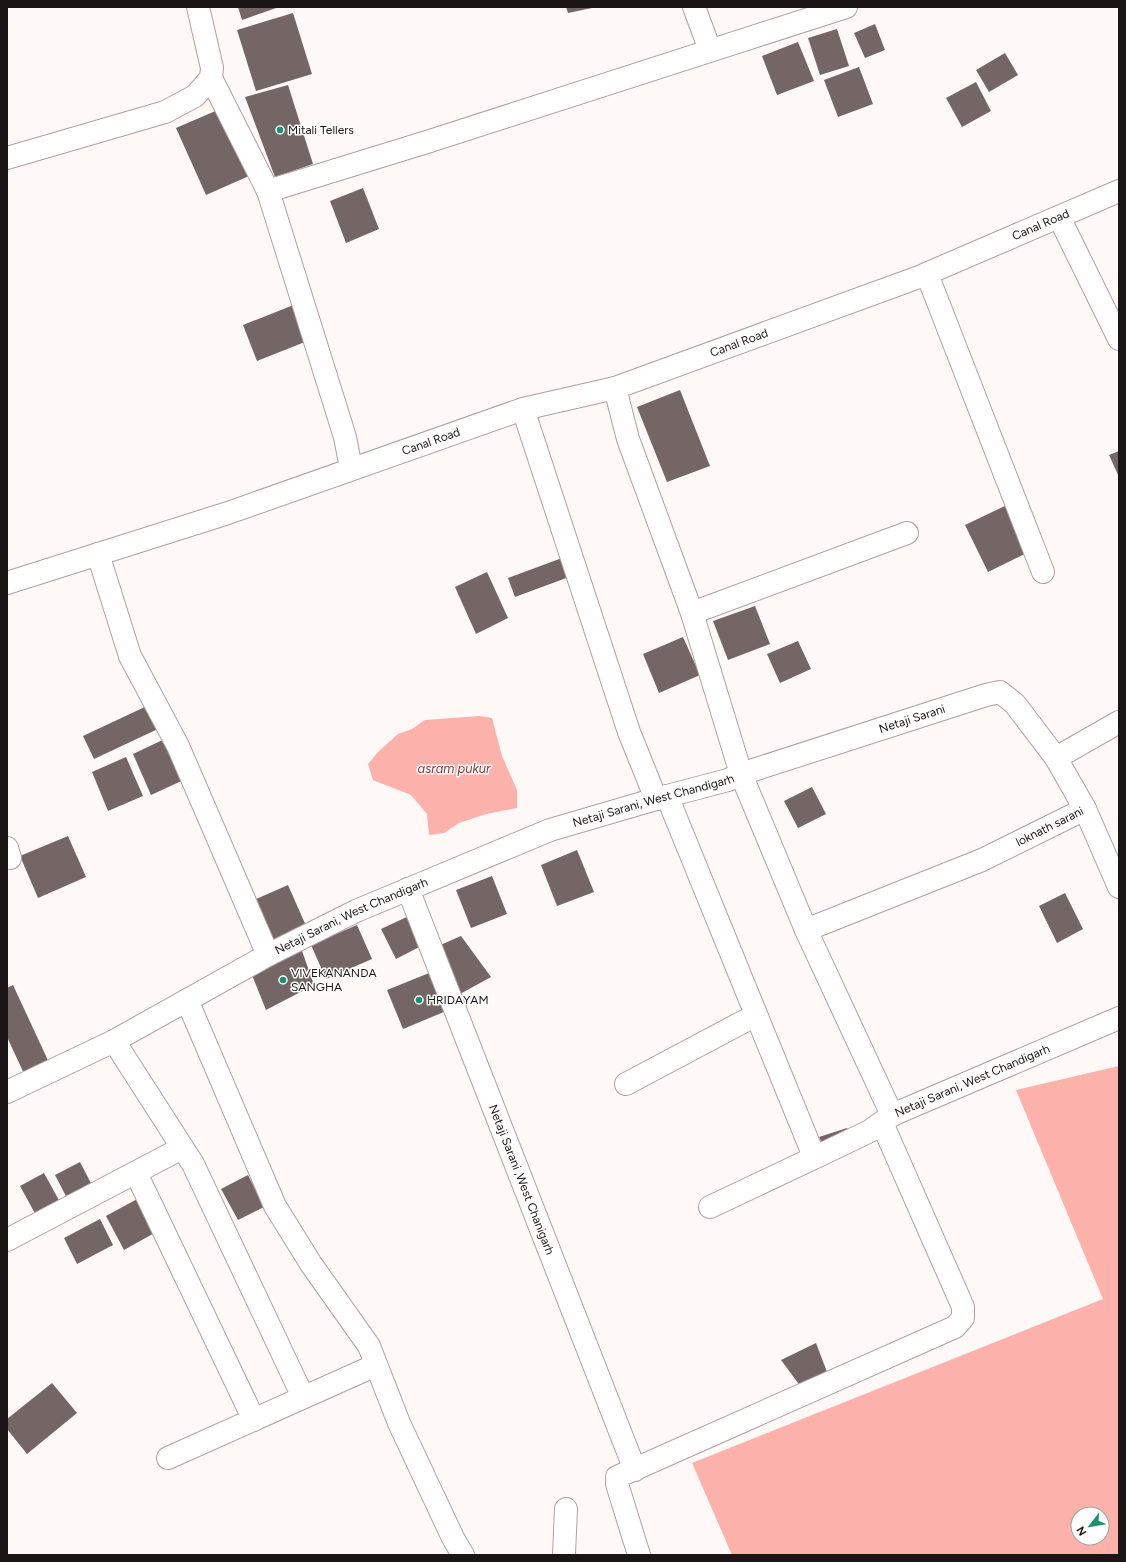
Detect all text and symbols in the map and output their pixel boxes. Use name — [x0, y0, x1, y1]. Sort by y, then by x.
place label: Mitali Tellers — [288, 123, 354, 137]
marker: Mitali Tellers — [275, 125, 285, 135]
street label: Canal Road — [1010, 206, 1071, 243]
street label: Canal Road — [708, 326, 770, 360]
street label: Canal Road — [400, 425, 462, 458]
street label: Netaji Sarani — [877, 702, 947, 736]
water label: asram pukur — [418, 761, 491, 776]
street label: Netaji Sarani, West Chandigarh — [571, 771, 737, 830]
street label: loknath sarani — [1014, 804, 1086, 849]
street label: Netaji Sarani, West Chandigarh — [273, 875, 430, 957]
place label: VIVEKANANDA SANGHA — [291, 966, 377, 994]
marker: VIVEKANANDA SANGHA — [278, 975, 288, 985]
place label: HRIDAYAM — [427, 993, 489, 1007]
marker: HRIDAYAM — [414, 995, 424, 1005]
street label: Netaji Sarani, West Chandigarh — [893, 1041, 1052, 1120]
street label: Netaji Sarani ,West Chanigarh — [486, 1103, 557, 1257]
north arrow — [1070, 1506, 1110, 1546]
text: N — [1074, 1524, 1090, 1538]

